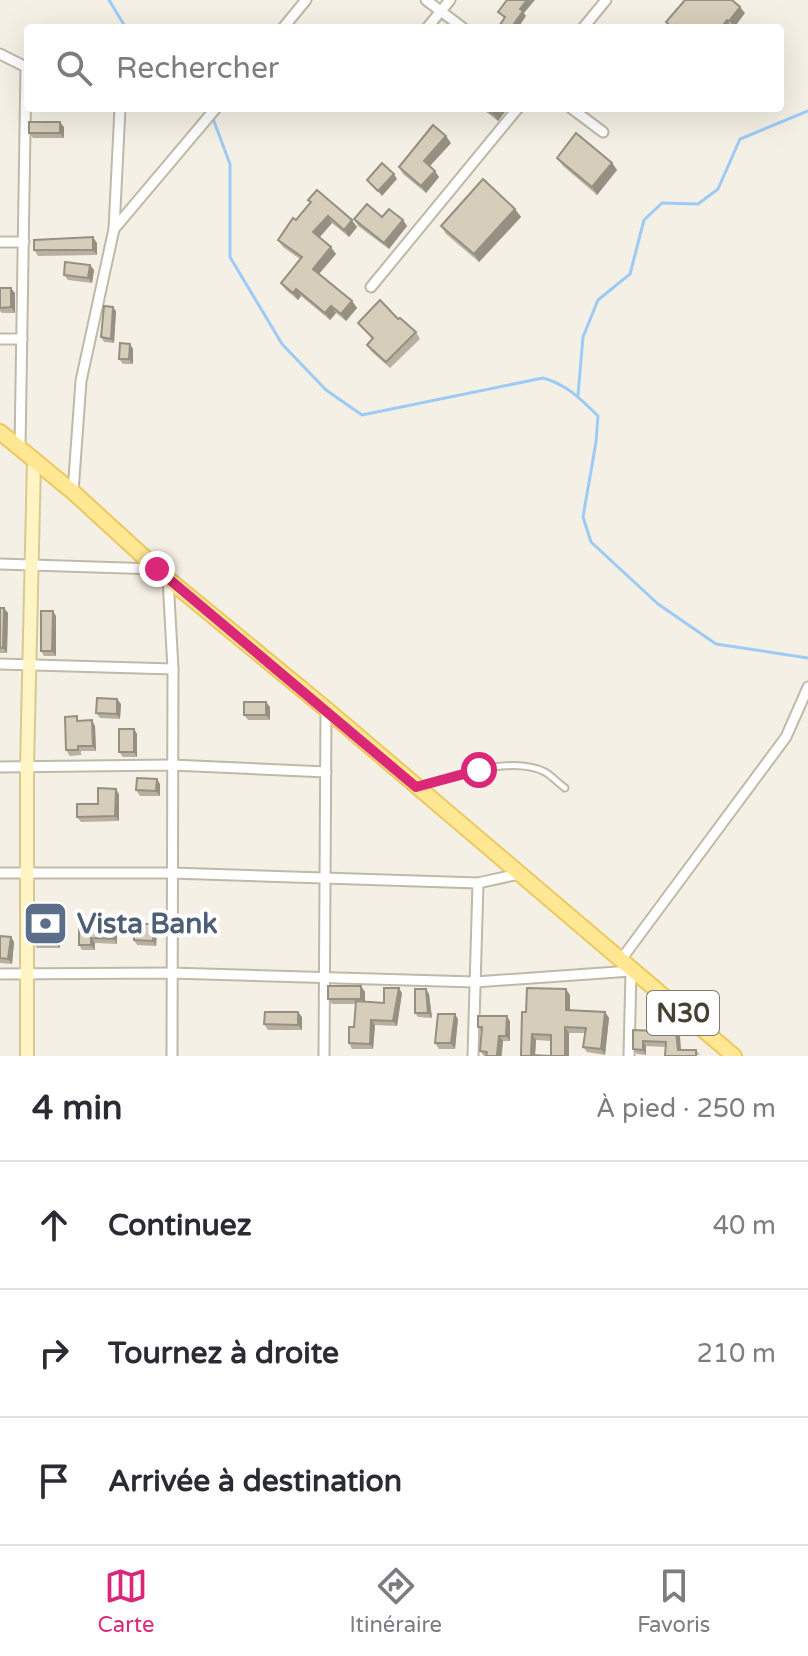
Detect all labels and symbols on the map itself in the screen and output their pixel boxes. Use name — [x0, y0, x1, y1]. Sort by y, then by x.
route end — [139, 551, 175, 587]
route start — [461, 752, 497, 788]
bank icon: Vista Bank — [22, 899, 70, 947]
place label: Vista Bank — [77, 907, 218, 941]
road number: N30 — [647, 991, 719, 1035]

